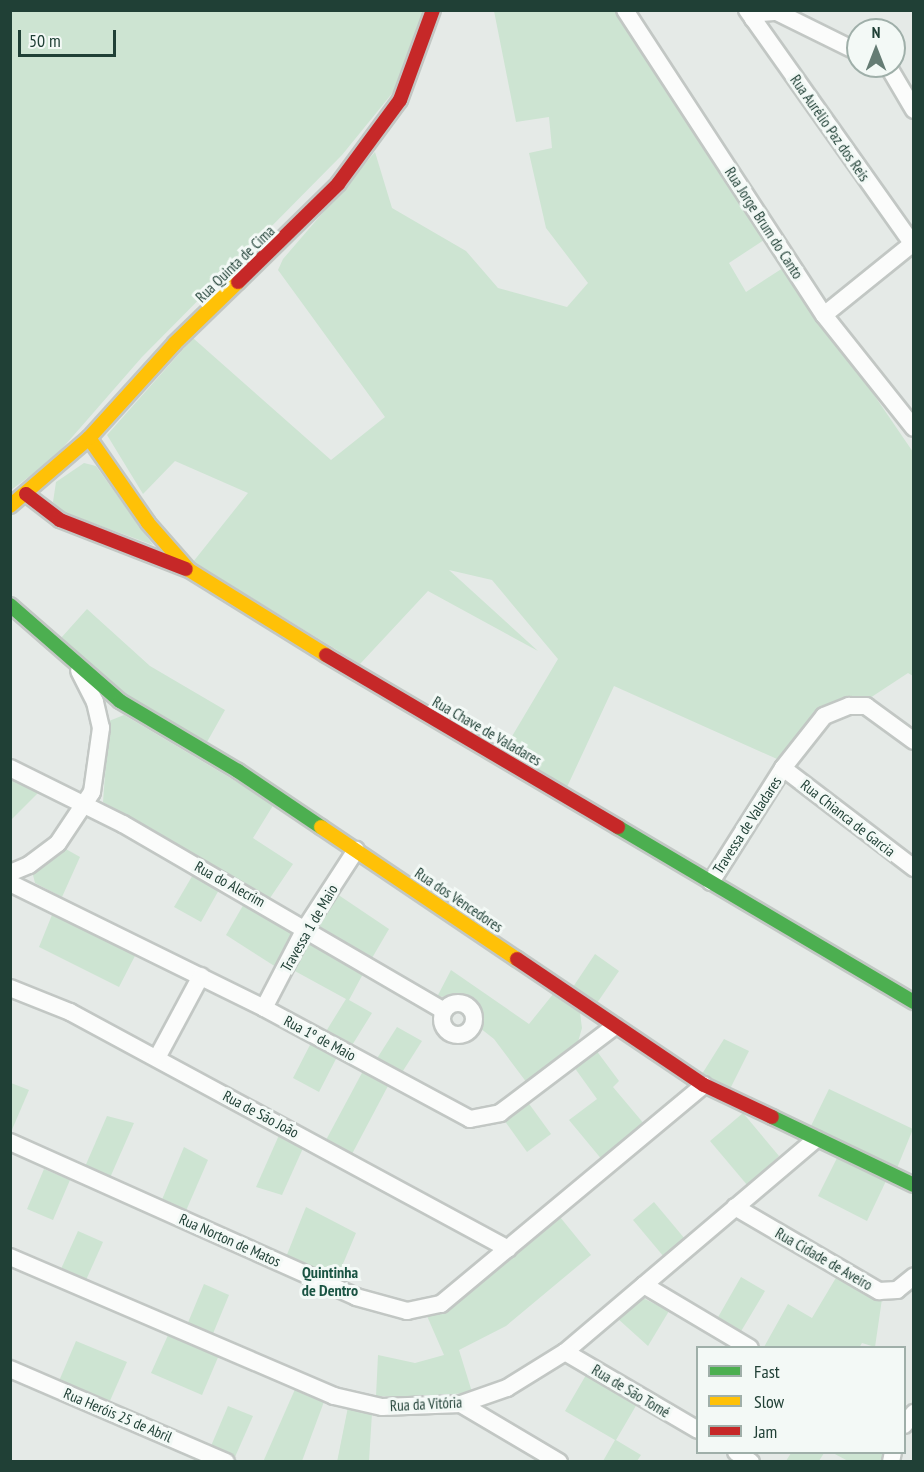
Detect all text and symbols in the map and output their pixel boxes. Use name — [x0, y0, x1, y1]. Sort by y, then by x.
scale bar — [21, 18, 118, 56]
north arrow — [846, 18, 906, 78]
text: N — [872, 22, 880, 42]
text: 50 m — [29, 29, 61, 52]
street label: Rua Aurélio Paz dos Reis — [786, 71, 874, 185]
street label: Rua Jorge Brum do Canto — [721, 164, 807, 282]
street label: Rua Quinta de Cima — [192, 222, 278, 306]
street label: Rua Chave de Valadares — [429, 692, 545, 770]
street label: Travessa de Valadares — [709, 773, 785, 877]
street label: Rua Chianca de Garcia — [797, 776, 899, 860]
street label: Rua do Alecrim — [191, 857, 269, 911]
street label: Rua dos Vencedores — [411, 864, 507, 936]
street label: Travessa 1 de Maio — [277, 881, 341, 975]
street label: Rua 1º de Maio — [281, 1012, 359, 1064]
street label: Rua de São João — [220, 1086, 302, 1142]
street label: Rua Norton de Matos — [176, 1210, 284, 1270]
street label: Rua Cidade de Aveiro — [772, 1224, 876, 1294]
district label: Quintinha de Dentro — [302, 1262, 358, 1300]
legend — [696, 1346, 906, 1454]
text: Fast — [754, 1360, 780, 1383]
street label: Rua de São Tomé — [588, 1361, 674, 1421]
street label: Rua Heróis 25 de Abril — [61, 1384, 175, 1446]
text: Slow — [754, 1390, 784, 1413]
street label: Rua da Vitória — [389, 1393, 463, 1415]
text: Jam — [754, 1420, 777, 1443]

